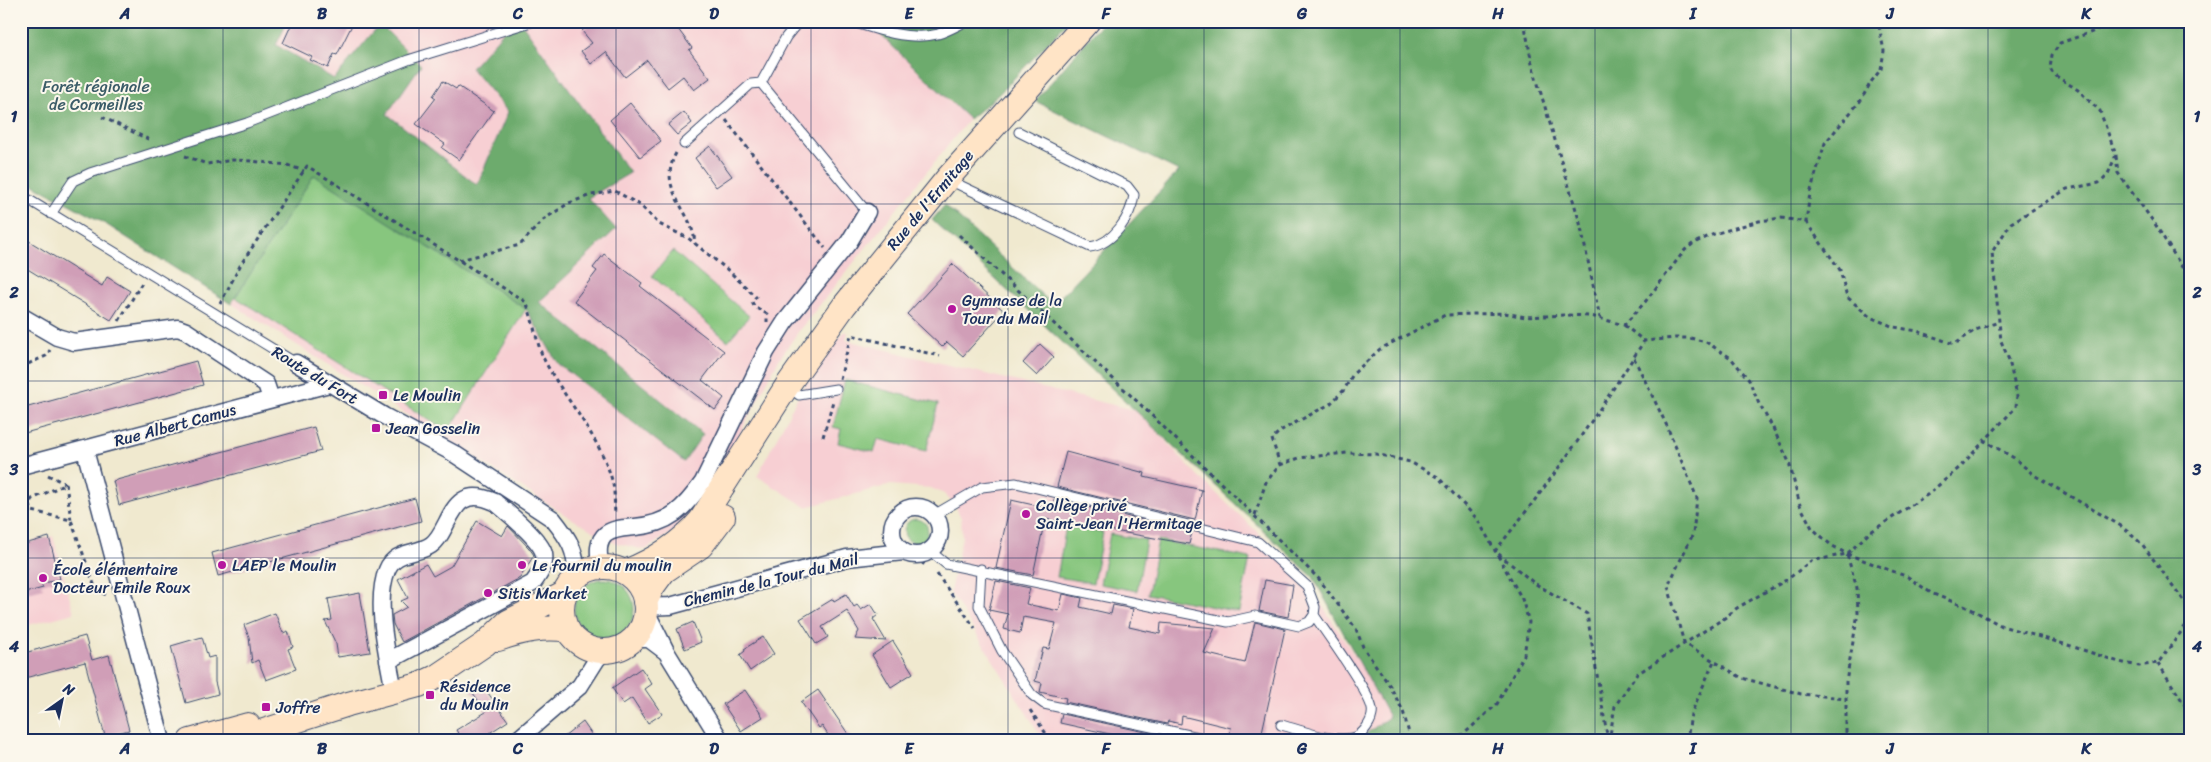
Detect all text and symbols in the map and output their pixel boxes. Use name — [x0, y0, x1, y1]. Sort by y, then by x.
text: A — [119, 0, 130, 28]
text: B — [317, 0, 328, 28]
text: C — [512, 0, 524, 28]
text: D — [709, 0, 719, 28]
text: E — [905, 0, 915, 28]
text: F — [1101, 0, 1112, 28]
text: G — [1296, 0, 1308, 28]
text: H — [1491, 0, 1504, 28]
text: I — [1689, 0, 1698, 28]
text: J — [1885, 0, 1895, 28]
text: K — [2080, 0, 2092, 28]
park label: Forêt régionale de Cormeilles — [42, 72, 150, 119]
text: 1 — [11, 102, 18, 131]
text: 1 — [2194, 102, 2201, 131]
street label: Rue de l'Ermitage — [879, 143, 981, 257]
text: 2 — [8, 278, 19, 307]
text: 2 — [2191, 278, 2202, 307]
place label: Gymnase de la Tour du Mail — [962, 286, 1062, 333]
marker: Gymnase de la Tour du Mail — [946, 303, 958, 315]
street label: Route du Fort — [266, 338, 364, 412]
place label: Le Moulin — [393, 381, 461, 410]
marker: Le Moulin — [377, 389, 389, 401]
street label: Rue Albert Camus — [111, 395, 240, 455]
place label: Jean Gosselin — [385, 414, 481, 443]
marker: Jean Gosselin — [370, 422, 382, 434]
text: 3 — [9, 455, 19, 484]
text: 3 — [2192, 455, 2202, 484]
place label: Collège privé Saint-Jean l'Hermitage — [1036, 491, 1202, 538]
marker: Collège privé Saint-Jean l'Hermitage — [1020, 508, 1032, 520]
street label: Chemin de la Tour du Mail — [680, 544, 862, 616]
place label: LAEP le Moulin — [232, 551, 337, 580]
place label: Le fournil du moulin — [532, 551, 672, 580]
place label: École élémentaire Docteur Emile Roux — [53, 555, 191, 602]
marker: LAEP le Moulin — [216, 559, 228, 571]
marker: Le fournil du moulin — [516, 559, 528, 571]
marker: École élémentaire Docteur Emile Roux — [37, 572, 49, 584]
place label: Sitis Market — [498, 579, 587, 608]
marker: Sitis Market — [482, 587, 494, 599]
text: 4 — [8, 632, 19, 661]
text: 4 — [2191, 632, 2202, 661]
place label: Résidence du Moulin — [440, 672, 511, 719]
north arrow — [38, 674, 88, 724]
text: N — [57, 676, 80, 703]
marker: Résidence du Moulin — [424, 689, 436, 701]
place label: Joffre — [275, 693, 321, 722]
marker: Joffre — [260, 701, 272, 713]
text: A — [119, 734, 130, 762]
text: B — [317, 734, 328, 762]
text: C — [512, 734, 524, 762]
text: D — [709, 734, 719, 762]
text: E — [905, 734, 915, 762]
text: F — [1101, 734, 1112, 762]
text: G — [1296, 734, 1308, 762]
text: H — [1491, 734, 1504, 762]
text: I — [1689, 734, 1698, 762]
text: J — [1885, 734, 1895, 762]
text: K — [2080, 734, 2092, 762]

